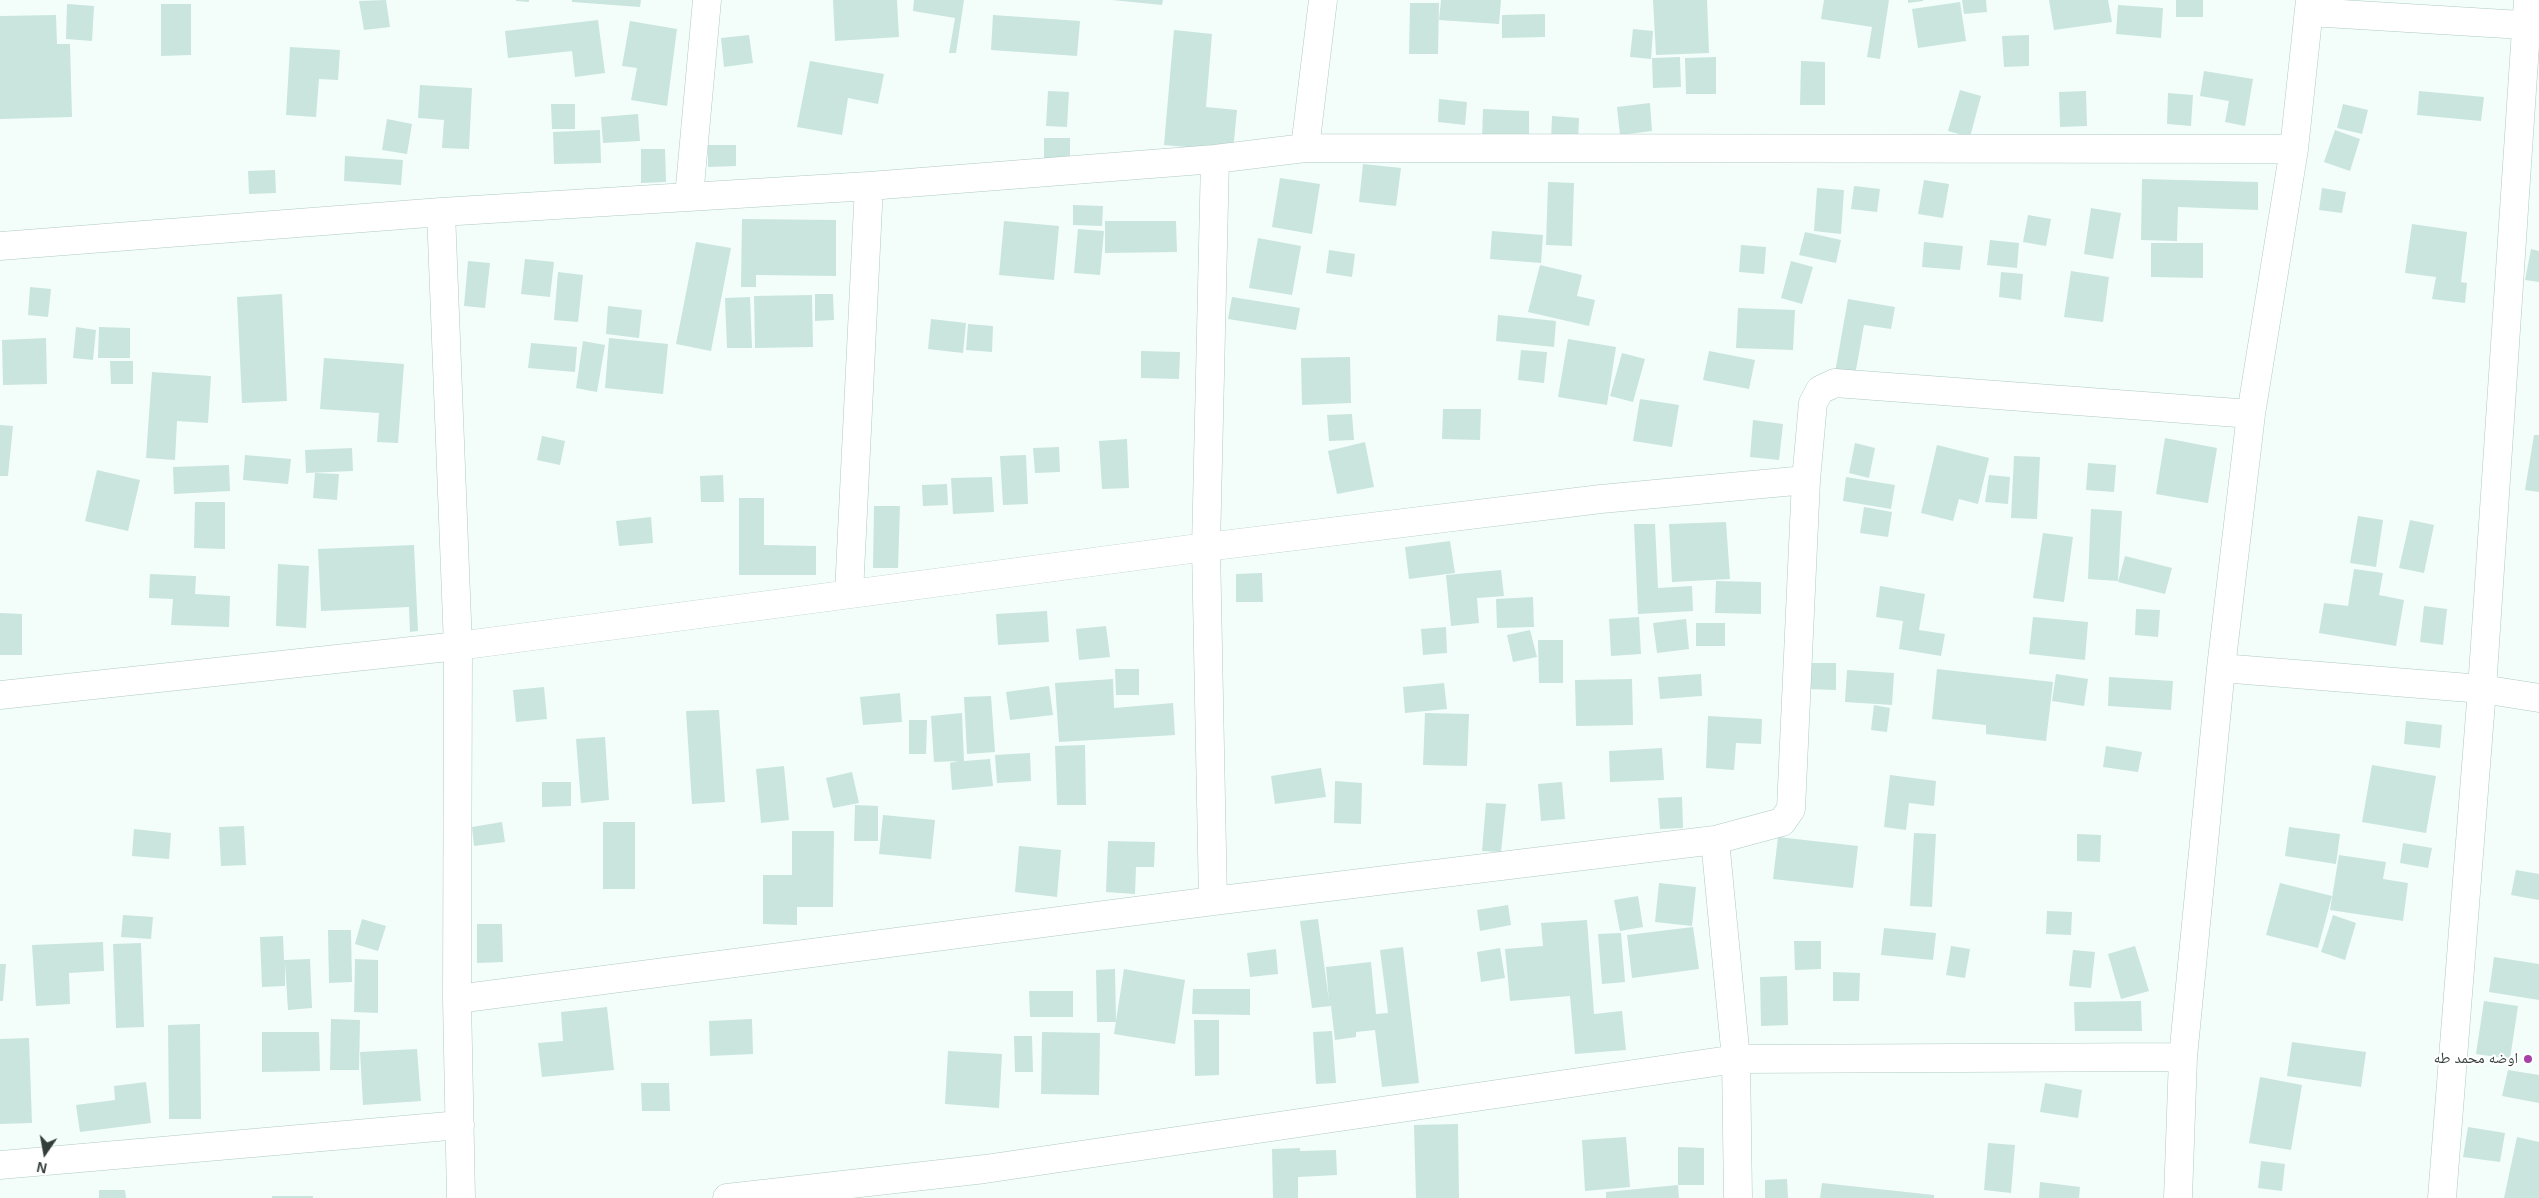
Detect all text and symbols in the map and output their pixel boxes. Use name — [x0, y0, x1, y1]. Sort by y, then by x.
place label: اوضه محمد طه — [2434, 1050, 2518, 1068]
marker: اوضه محمد طه — [2522, 1053, 2534, 1065]
north arrow — [20, 1128, 70, 1178]
text: N — [35, 1159, 48, 1177]

